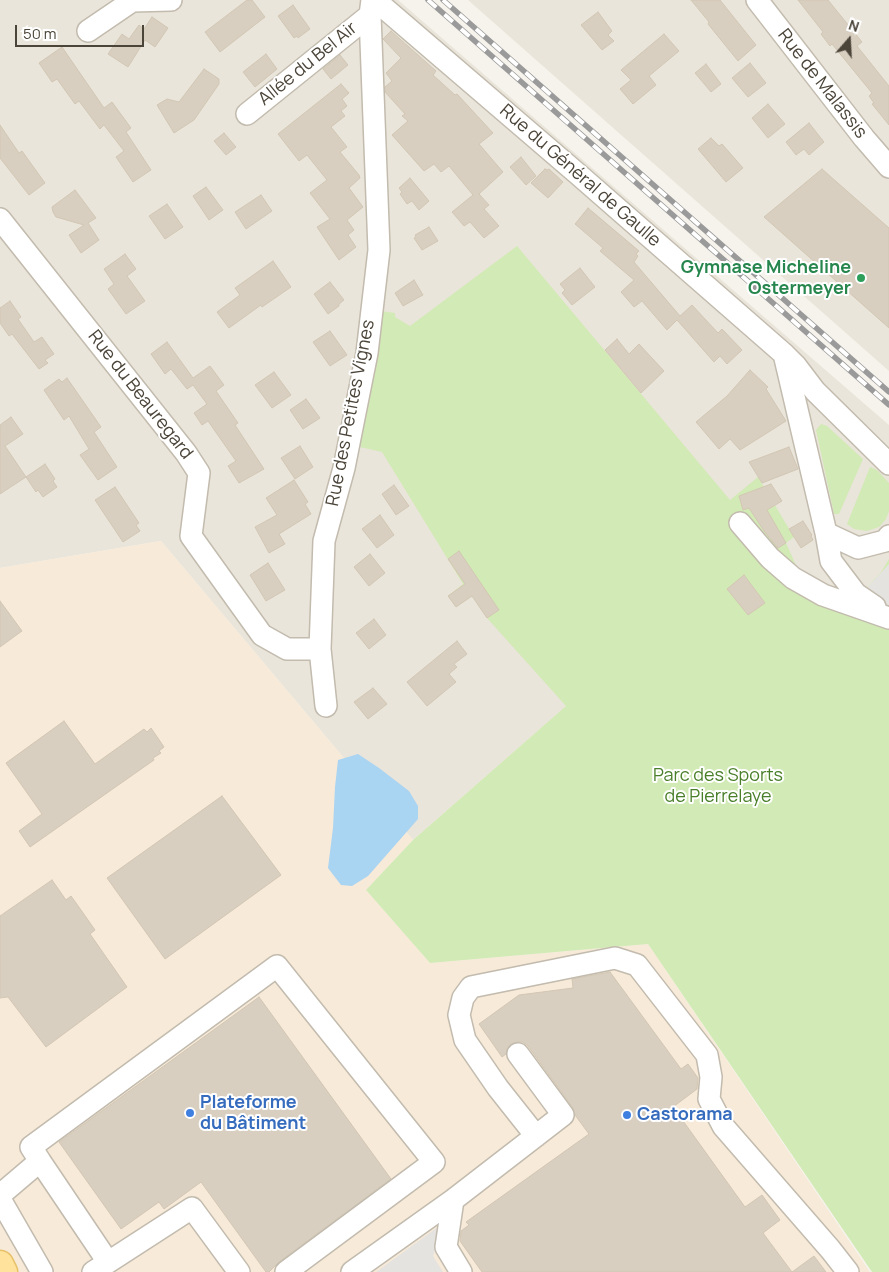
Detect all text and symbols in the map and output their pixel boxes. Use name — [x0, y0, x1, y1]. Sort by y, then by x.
scale bar — [18, 15, 146, 47]
north arrow — [824, 15, 874, 65]
text: N — [846, 15, 862, 36]
street label: Allée du Bel Air — [254, 18, 362, 110]
text: 50 m — [23, 23, 57, 44]
street label: Rue de Malassis — [773, 25, 871, 143]
street label: Rue du Général de Gaulle — [495, 100, 665, 252]
place label: Gymnase Micheline Ostermeyer — [681, 257, 851, 300]
marker: Gymnase Micheline Ostermeyer — [855, 272, 867, 284]
street label: Rue des Petites Vignes — [322, 318, 380, 508]
street label: Rue du Beauregard — [83, 326, 197, 464]
park label: Parc des Sports de Pierrelaye — [653, 765, 783, 808]
place label: Plateforme du Bâtiment — [200, 1092, 306, 1134]
place label: Castorama — [637, 1104, 733, 1126]
marker: Plateforme du Bâtiment — [184, 1107, 196, 1119]
marker: Castorama — [621, 1109, 633, 1121]

